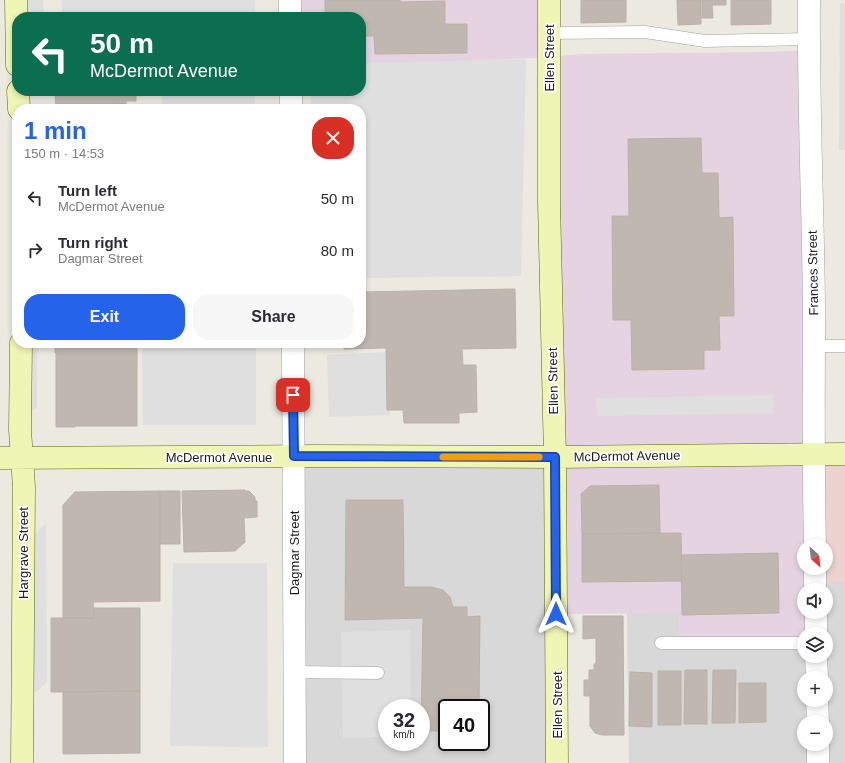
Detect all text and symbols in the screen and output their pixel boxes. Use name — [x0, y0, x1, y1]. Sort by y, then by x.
street label: Ellen Street — [542, 24, 557, 92]
icon: left — [24, 28, 76, 80]
text: 50 m — [90, 28, 154, 59]
text: McDermot Avenue — [90, 61, 238, 81]
text: 1 min — [24, 117, 87, 144]
button: close — [312, 117, 354, 159]
text: 150 m · 14:53 — [24, 146, 104, 161]
text: Turn left — [58, 182, 117, 199]
icon: left — [24, 187, 46, 209]
text: 50 m — [321, 190, 354, 207]
text: McDermot Avenue — [58, 199, 165, 214]
street label: Frances Street — [805, 230, 821, 316]
text: Turn right — [58, 234, 128, 251]
icon: right — [24, 239, 46, 261]
text: 80 m — [321, 242, 354, 259]
text: Dagmar Street — [58, 251, 143, 266]
button: Exit — [24, 294, 185, 340]
button: Share — [193, 294, 354, 340]
street label: Ellen Street — [545, 347, 561, 415]
pin — [276, 378, 310, 412]
icon: arrive — [282, 384, 304, 406]
street label: McDermot Avenue — [574, 448, 680, 464]
street label: McDermot Avenue — [166, 450, 272, 465]
street label: Hargrave Street — [16, 507, 31, 599]
street label: Dagmar Street — [287, 510, 302, 595]
north arrow — [797, 539, 833, 575]
map controls — [797, 539, 833, 751]
button: sound — [797, 583, 833, 619]
position arrow — [535, 593, 577, 635]
button: layers — [797, 627, 833, 663]
street label: Ellen Street — [550, 671, 565, 739]
button: + — [797, 671, 833, 707]
speed limit sign: 40 — [438, 699, 490, 751]
text: 32 — [393, 709, 415, 731]
button: − — [797, 715, 833, 751]
text: km/h — [393, 729, 415, 740]

